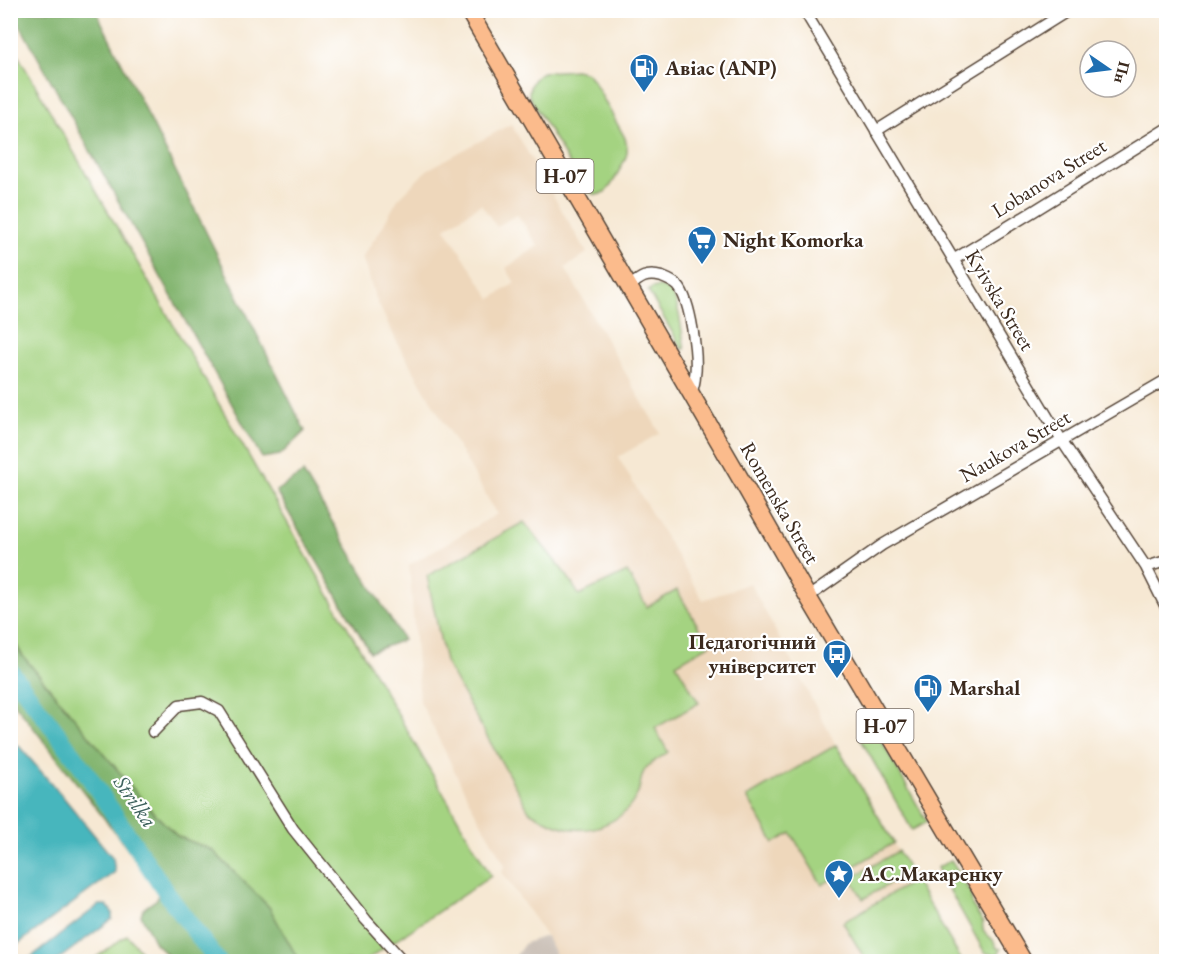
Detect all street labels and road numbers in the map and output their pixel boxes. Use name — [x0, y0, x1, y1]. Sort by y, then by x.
street label: Lobanova Street — [986, 131, 1111, 224]
road number: Н-07 — [536, 159, 594, 193]
street label: Kyivska Street — [960, 244, 1041, 356]
street label: Naukova Street — [954, 403, 1075, 488]
street label: Romenska Street — [735, 437, 826, 569]
road number: Н-07 — [856, 709, 914, 743]

